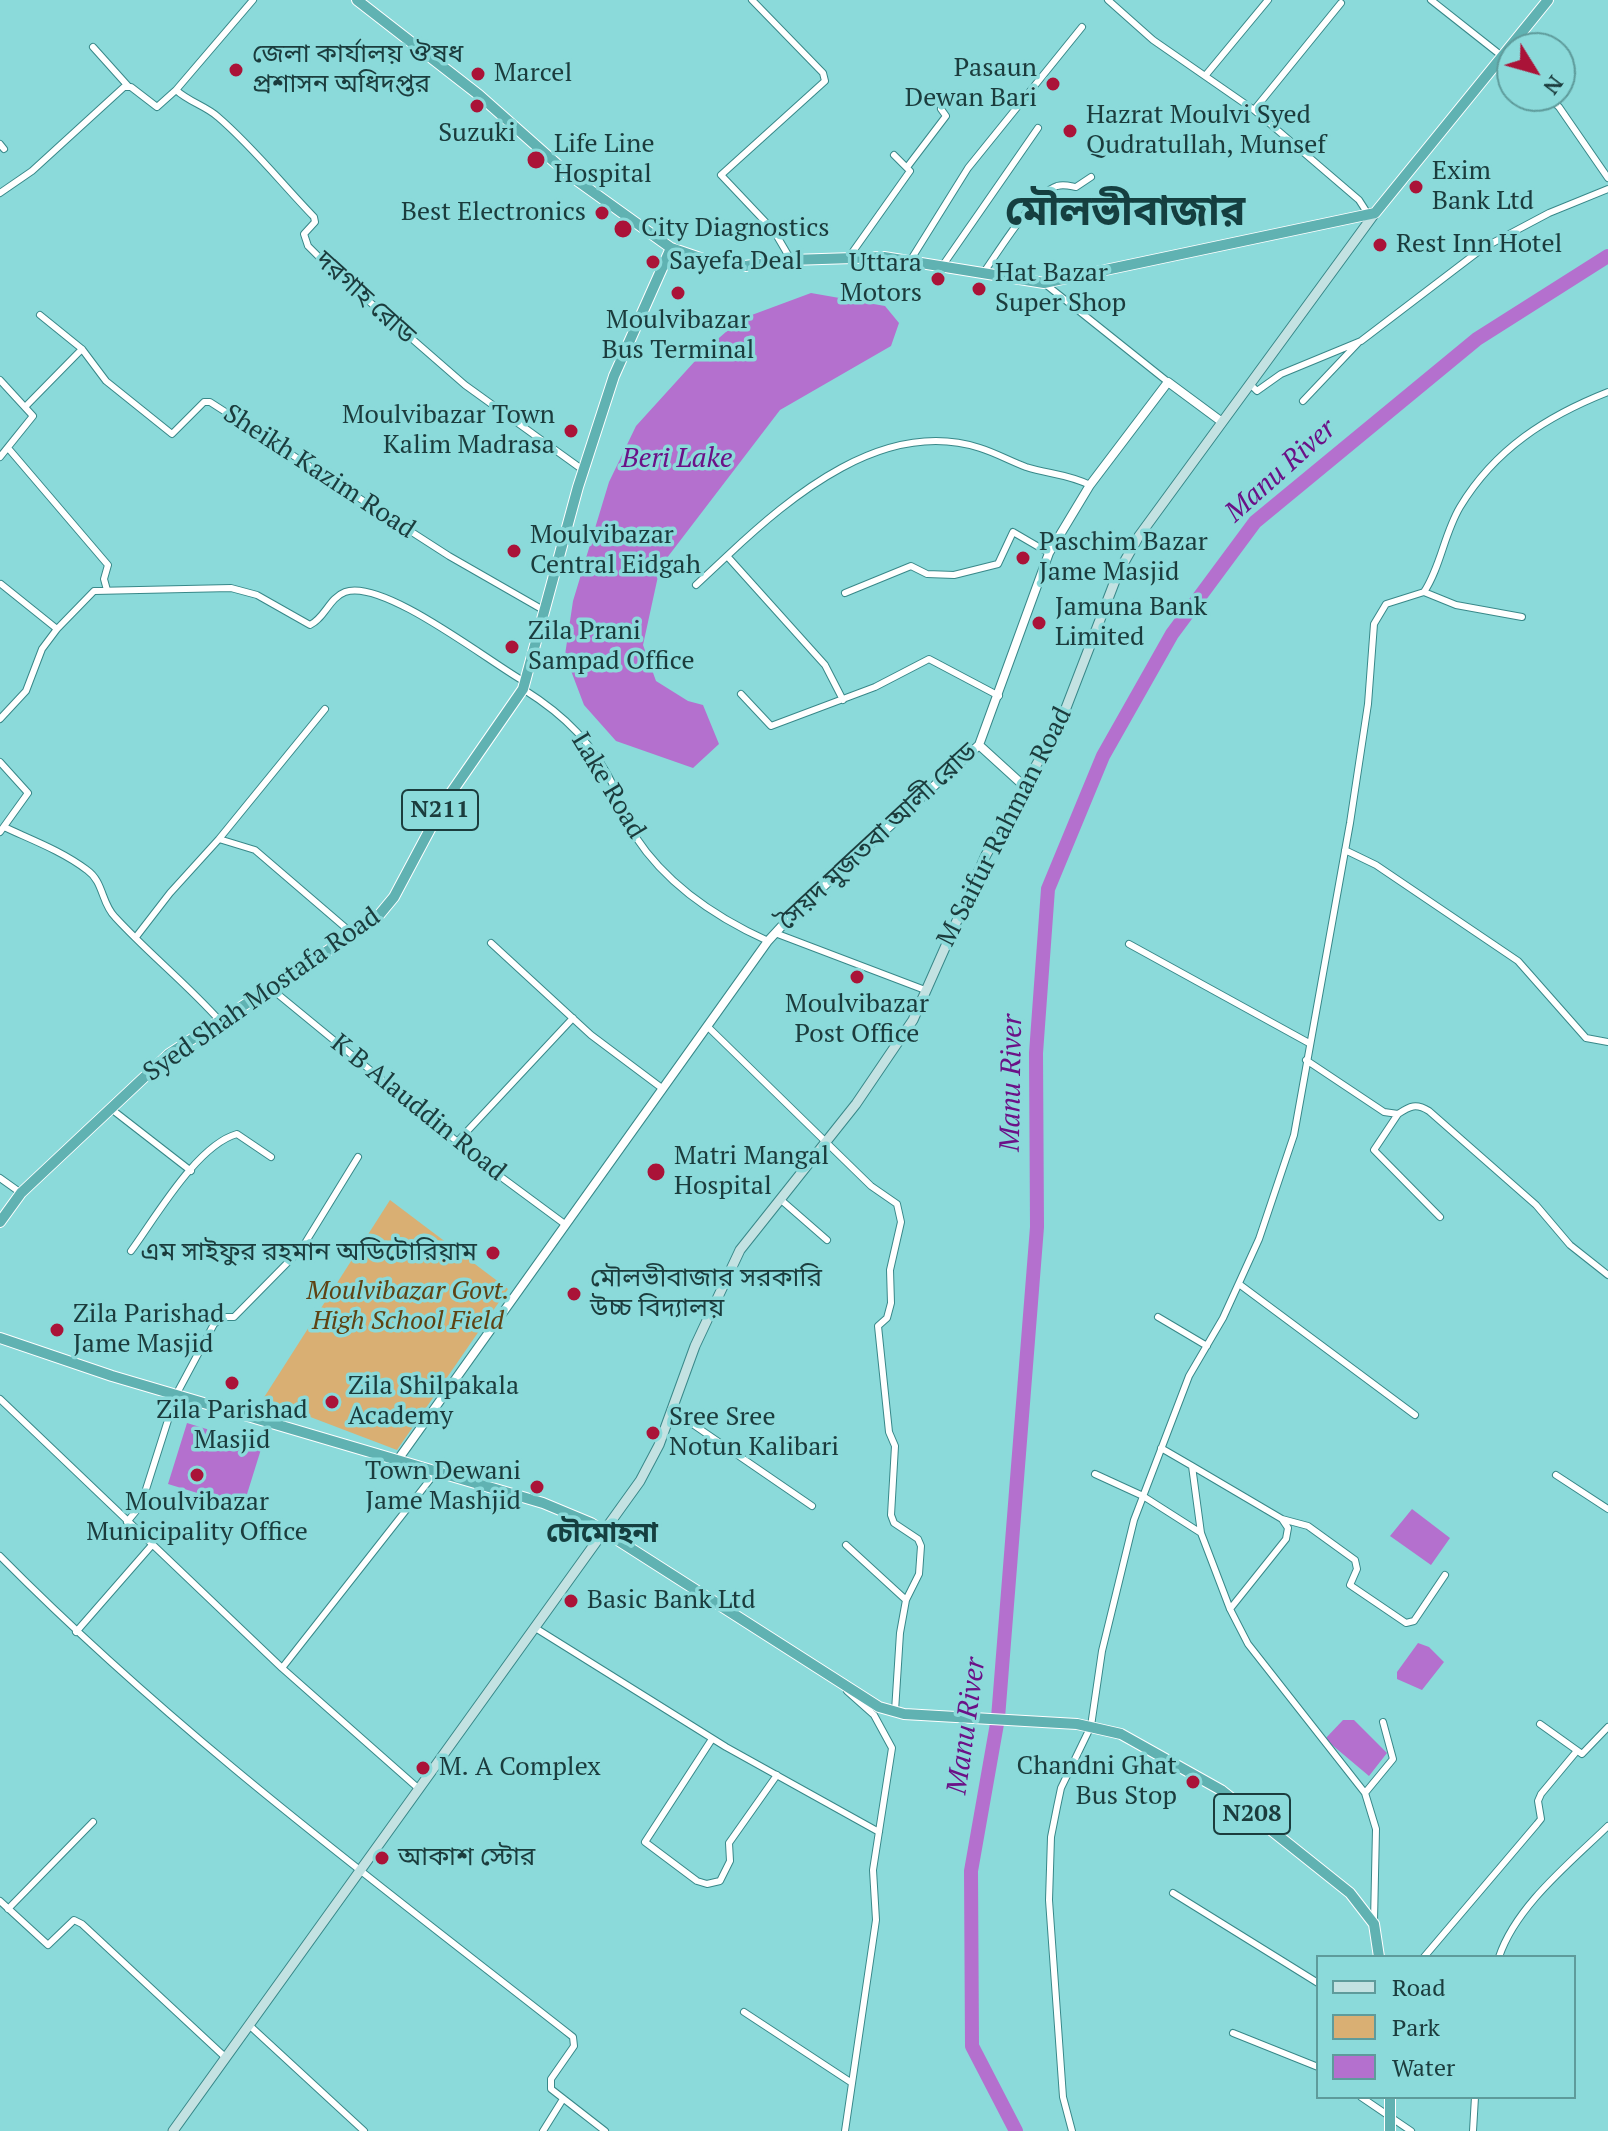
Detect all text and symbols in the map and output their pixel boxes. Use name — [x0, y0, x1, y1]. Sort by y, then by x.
north arrow — [1496, 32, 1576, 112]
place label: জেলা কার্যালয় ঔষধ প্রশাসন অধিদপ্তর — [252, 39, 463, 100]
place label: Pasaun Dewan Bari — [905, 53, 1037, 114]
place label: Marcel — [494, 58, 572, 90]
marker: জেলা কার্যালয় ঔষধ প্রশাসন অধিদপ্তর — [227, 61, 245, 79]
marker: Marcel — [469, 65, 487, 83]
text: N — [1537, 70, 1571, 101]
marker: Pasaun Dewan Bari — [1044, 75, 1062, 93]
marker: Suzuki — [468, 97, 486, 115]
place label: Hazrat Moulvi Syed Qudratullah, Munsef — [1086, 100, 1326, 162]
place label: Suzuki — [438, 118, 516, 150]
marker: Hazrat Moulvi Syed Qudratullah, Munsef — [1061, 122, 1079, 140]
place label: Life Line Hospital — [554, 129, 655, 190]
marker: Life Line Hospital — [525, 149, 547, 171]
place label: Exim Bank Ltd — [1432, 156, 1534, 218]
marker: Exim Bank Ltd — [1407, 178, 1425, 196]
district label: মৌলভীবাজার — [1005, 188, 1245, 238]
place label: Best Electronics — [401, 197, 586, 229]
marker: Best Electronics — [593, 204, 611, 222]
place label: City Diagnostics — [641, 213, 830, 245]
marker: City Diagnostics — [612, 218, 634, 240]
place label: Rest Inn Hotel — [1396, 229, 1562, 261]
marker: Rest Inn Hotel — [1371, 236, 1389, 254]
street label: দরগাহ রোড — [308, 245, 422, 351]
place label: Sayefa Deal — [669, 246, 803, 278]
place label: Uttara Motors — [840, 248, 922, 310]
marker: Sayefa Deal — [644, 253, 662, 271]
place label: Hat Bazar Super Shop — [995, 258, 1126, 320]
marker: Uttara Motors — [929, 270, 947, 288]
marker: Hat Bazar Super Shop — [970, 280, 988, 298]
marker: Moulvibazar Bus Terminal — [669, 284, 687, 302]
place label: Moulvibazar Bus Terminal — [602, 305, 754, 366]
street label: Sheikh Kazim Road — [217, 398, 421, 546]
place label: Moulvibazar Town Kalim Madrasa — [342, 400, 555, 462]
water label: Manu River — [1219, 413, 1343, 529]
marker: Moulvibazar Town Kalim Madrasa — [562, 422, 580, 440]
water label: Beri Lake — [622, 442, 732, 476]
place label: Moulvibazar Central Eidgah — [530, 520, 701, 582]
place label: Paschim Bazar Jame Masjid — [1039, 527, 1208, 588]
marker: Moulvibazar Central Eidgah — [505, 542, 523, 560]
marker: Paschim Bazar Jame Masjid — [1014, 549, 1032, 567]
place label: Jamuna Bank Limited — [1055, 592, 1207, 654]
marker: Jamuna Bank Limited — [1030, 614, 1048, 632]
place label: Zila Prani Sampad Office — [528, 616, 695, 678]
marker: Zila Prani Sampad Office — [503, 638, 521, 656]
street label: M Saifur Rahman Road — [931, 702, 1079, 952]
street label: Lake Road — [564, 727, 652, 845]
street label: সৈয়দ মুজতবা আলী রোড — [772, 737, 984, 937]
road number: N211 — [402, 790, 478, 830]
street label: Syed Shah Mostafa Road — [138, 901, 386, 1089]
marker: Moulvibazar Post Office — [848, 968, 866, 986]
place label: Moulvibazar Post Office — [785, 989, 929, 1050]
water label: Manu River — [994, 1014, 1030, 1152]
street label: K B Alauddin Road — [324, 1028, 512, 1188]
place label: Matri Mangal Hospital — [674, 1141, 829, 1202]
marker: Matri Mangal Hospital — [645, 1161, 667, 1183]
place label: এম সাইফুর রহমান অডিটোরিয়াম — [140, 1237, 477, 1269]
marker: এম সাইফুর রহমান অডিটোরিয়াম — [484, 1244, 502, 1262]
place label: মৌলভীবাজার সরকারি উচ্চ বিদ্যালয় — [590, 1263, 822, 1324]
park label: Moulvibazar Govt. High School Field — [306, 1276, 510, 1338]
marker: মৌলভীবাজার সরকারি উচ্চ বিদ্যালয় — [565, 1285, 583, 1303]
place label: Zila Parishad Jame Masjid — [73, 1299, 224, 1360]
marker: Zila Parishad Jame Masjid — [48, 1321, 66, 1339]
place label: Zila Shilpakala Academy — [348, 1371, 519, 1432]
marker: Zila Parishad Masjid — [223, 1374, 241, 1392]
marker: Zila Shilpakala Academy — [323, 1393, 341, 1411]
place label: Zila Parishad Masjid — [156, 1395, 308, 1456]
place label: Sree Sree Notun Kalibari — [669, 1402, 839, 1464]
marker: Sree Sree Notun Kalibari — [644, 1424, 662, 1442]
place label: Town Dewani Jame Mashjid — [365, 1456, 521, 1518]
marker: Moulvibazar Municipality Office — [188, 1466, 206, 1484]
marker: Town Dewani Jame Mashjid — [528, 1478, 546, 1496]
place label: Moulvibazar Municipality Office — [86, 1487, 308, 1548]
district label: চৌমোহনা — [546, 1517, 658, 1551]
place label: Basic Bank Ltd — [587, 1585, 756, 1617]
marker: Basic Bank Ltd — [562, 1592, 580, 1610]
water label: Manu River — [941, 1656, 993, 1796]
place label: Chandni Ghat Bus Stop — [1016, 1751, 1177, 1812]
place label: M. A Complex — [439, 1752, 601, 1784]
marker: M. A Complex — [414, 1759, 432, 1777]
marker: Chandni Ghat Bus Stop — [1184, 1773, 1202, 1791]
road number: N208 — [1214, 1794, 1290, 1834]
place label: আকাশ স্টোর — [398, 1842, 535, 1874]
marker: আকাশ স্টোর — [373, 1849, 391, 1867]
legend — [1316, 1955, 1576, 2099]
text: Road — [1392, 1971, 1446, 2003]
text: Park — [1392, 2011, 1440, 2043]
text: Water — [1392, 2051, 1455, 2083]

